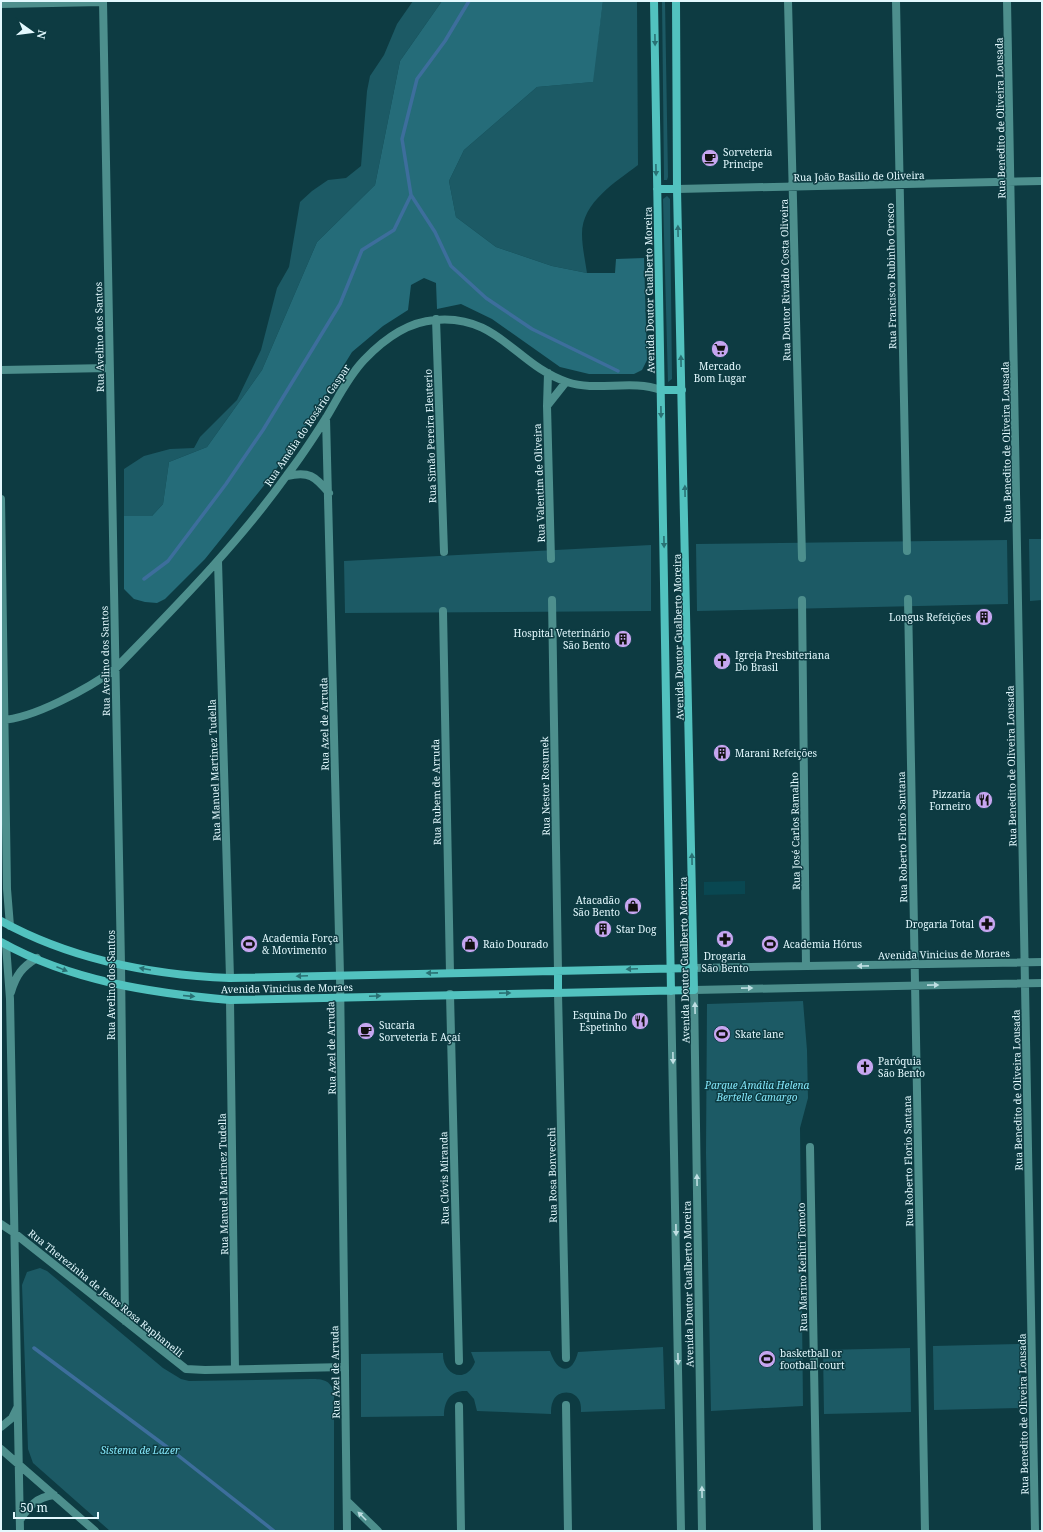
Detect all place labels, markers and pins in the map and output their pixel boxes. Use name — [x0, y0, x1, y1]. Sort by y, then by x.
place label: Sorveteria Principe — [723, 145, 773, 171]
cafe icon: Sorveteria Principe — [700, 148, 720, 168]
supermarket icon: Mercado Bom Lugar — [710, 339, 730, 359]
place label: Mercado Bom Lugar — [694, 359, 747, 385]
building icon: Longus Refeições — [974, 607, 994, 627]
place label: Longus Refeições — [889, 610, 971, 624]
place label: Hospital Veterinário São Bento — [514, 626, 610, 652]
building icon: Hospital Veterinário São Bento — [613, 629, 633, 649]
place label: Igreja Presbiteriana Do Brasil — [735, 648, 830, 674]
church icon: Igreja Presbiteriana Do Brasil — [712, 651, 732, 671]
building icon: Marani Refeições — [712, 743, 732, 763]
place label: Marani Refeições — [735, 746, 818, 760]
place label: Pizzaria Forneiro — [930, 787, 971, 813]
restaurant icon: Pizzaria Forneiro — [974, 790, 994, 810]
place label: Atacadão São Bento — [573, 893, 620, 919]
shop icon: Atacadão São Bento — [623, 896, 643, 916]
pharmacy icon: Drogaria Total — [977, 914, 997, 934]
place label: Drogaria Total — [905, 917, 974, 931]
building icon: Star Dog — [593, 919, 613, 939]
place label: Star Dog — [616, 922, 657, 936]
pharmacy icon: Drogaria São Bento — [715, 929, 735, 949]
place label: Academia Força & Movimento — [262, 931, 339, 957]
sports icon: Academia Força & Movimento — [239, 934, 259, 954]
shop icon: Raio Dourado — [460, 934, 480, 954]
sports icon: Academia Hórus — [760, 934, 780, 954]
place label: Raio Dourado — [483, 937, 548, 951]
place label: Academia Hórus — [783, 937, 863, 951]
place label: Drogaria São Bento — [701, 949, 749, 975]
place label: Esquina Do Espetinho — [573, 1008, 627, 1034]
restaurant icon: Esquina Do Espetinho — [630, 1011, 650, 1031]
place label: Sucaria Sorveteria E Açaí — [379, 1018, 461, 1044]
cafe icon: Sucaria Sorveteria E Açaí — [356, 1021, 376, 1041]
sports icon: Skate lane — [712, 1024, 732, 1044]
place label: Skate lane — [735, 1027, 784, 1041]
place label: Paróquia São Bento — [878, 1054, 925, 1080]
church icon: Paróquia São Bento — [855, 1057, 875, 1077]
place label: basketball or football court — [780, 1346, 845, 1372]
sports icon: basketball or football court — [757, 1349, 777, 1369]

